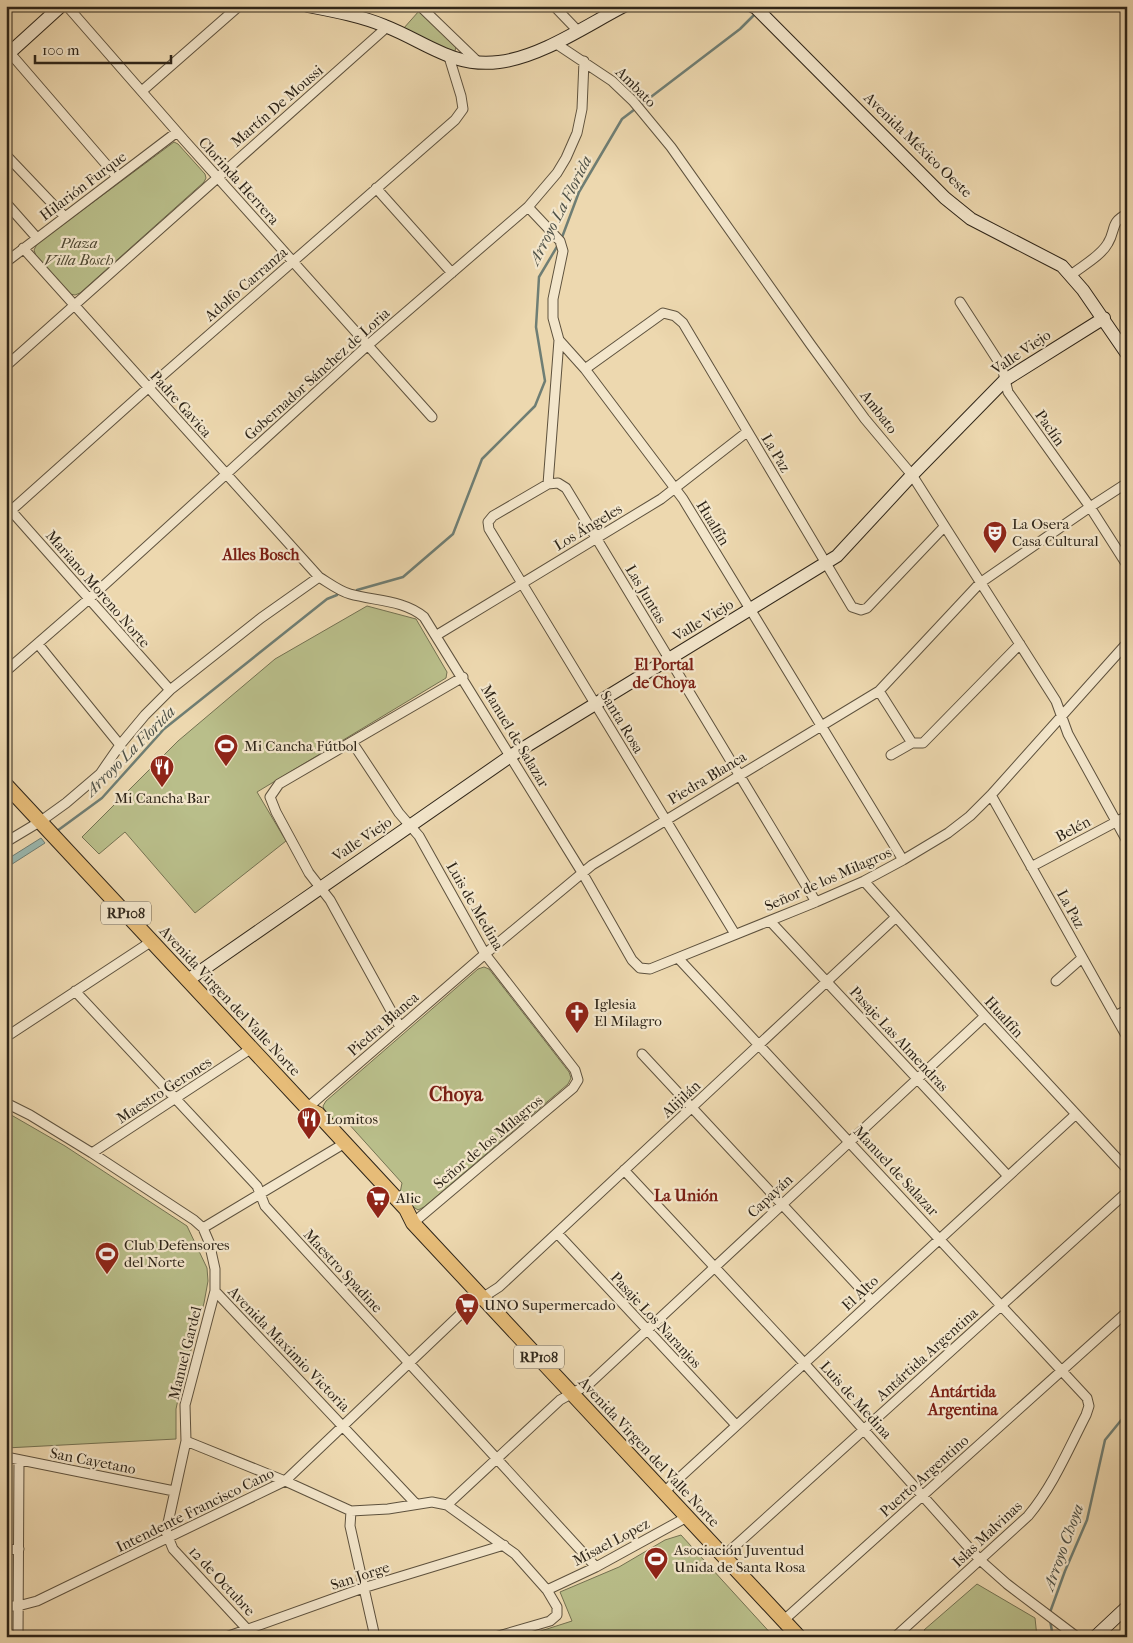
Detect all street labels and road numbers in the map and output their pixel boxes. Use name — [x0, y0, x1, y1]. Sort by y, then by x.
street label: Martín De Moussi — [227, 61, 327, 151]
street label: Ambato — [611, 62, 660, 111]
street label: Avenida México Oeste — [859, 88, 976, 202]
street label: Clorinda Herrera — [195, 133, 284, 229]
street label: Hilarión Furque — [36, 147, 130, 224]
street label: Adolfo Carranza — [200, 242, 292, 326]
street label: Gobernador Sánchez de Loria — [241, 303, 394, 444]
street label: Valle Viejo — [987, 325, 1054, 379]
street label: Padre Gavica — [146, 367, 216, 442]
street label: Ambato — [856, 386, 902, 438]
street label: Paclín — [1031, 407, 1069, 450]
street label: La Paz — [758, 430, 795, 476]
street label: Hualfín — [693, 497, 734, 549]
street label: Los Ángeles — [551, 499, 626, 554]
street label: Mariano Moreno Norte — [42, 527, 154, 652]
street label: Las Juntas — [622, 561, 671, 627]
street label: Valle Viejo — [669, 595, 737, 646]
street label: Manuel de Salazar — [477, 681, 553, 791]
street label: Santa Rosa — [596, 688, 648, 757]
street label: Piedra Blanca — [664, 747, 750, 809]
street label: Valle Viejo — [328, 812, 395, 866]
street label: Belén — [1052, 812, 1094, 846]
street label: Señor de los Milagros — [762, 843, 895, 915]
street label: Luis de Medina — [443, 859, 508, 954]
street label: La Paz — [1053, 886, 1089, 932]
road number: RP108 — [101, 901, 151, 924]
street label: Avenida Virgen del Valle Norte — [155, 922, 305, 1080]
street label: Pasaje Las Almendras — [846, 983, 953, 1096]
street label: Piedra Blanca — [344, 987, 423, 1060]
street label: Hualfín — [981, 993, 1027, 1042]
street label: Maestro Gerones — [113, 1052, 215, 1127]
street label: Alijilán — [657, 1076, 704, 1122]
street label: Señor de los Milagros — [430, 1091, 547, 1193]
street label: Manuel de Salazar — [850, 1122, 943, 1220]
street label: Capayán — [744, 1170, 797, 1221]
street label: Maestro Spadine — [300, 1226, 387, 1317]
street label: Pasaje Los Naranjos — [607, 1268, 706, 1372]
street label: El Alto — [838, 1271, 882, 1314]
street label: Avenida Maximio Victoria — [224, 1282, 354, 1416]
street label: Manuel Gardel — [165, 1304, 205, 1402]
street label: Antártida Argentina — [872, 1304, 982, 1404]
road number: RP108 — [514, 1345, 564, 1368]
street label: Luis de Medina — [816, 1357, 896, 1443]
street label: Avenida Virgen del Valle Norte — [574, 1373, 724, 1531]
street label: Puerto Argentino — [876, 1431, 973, 1521]
street label: San Cayetano — [49, 1444, 138, 1478]
street label: Intendente Francisco Cano — [113, 1464, 277, 1556]
street label: Islas Malvinas — [948, 1497, 1026, 1571]
street label: Misael Lopez — [570, 1514, 653, 1570]
street label: 12 de Octubre — [185, 1542, 259, 1620]
street label: San Jorge — [328, 1558, 392, 1594]

